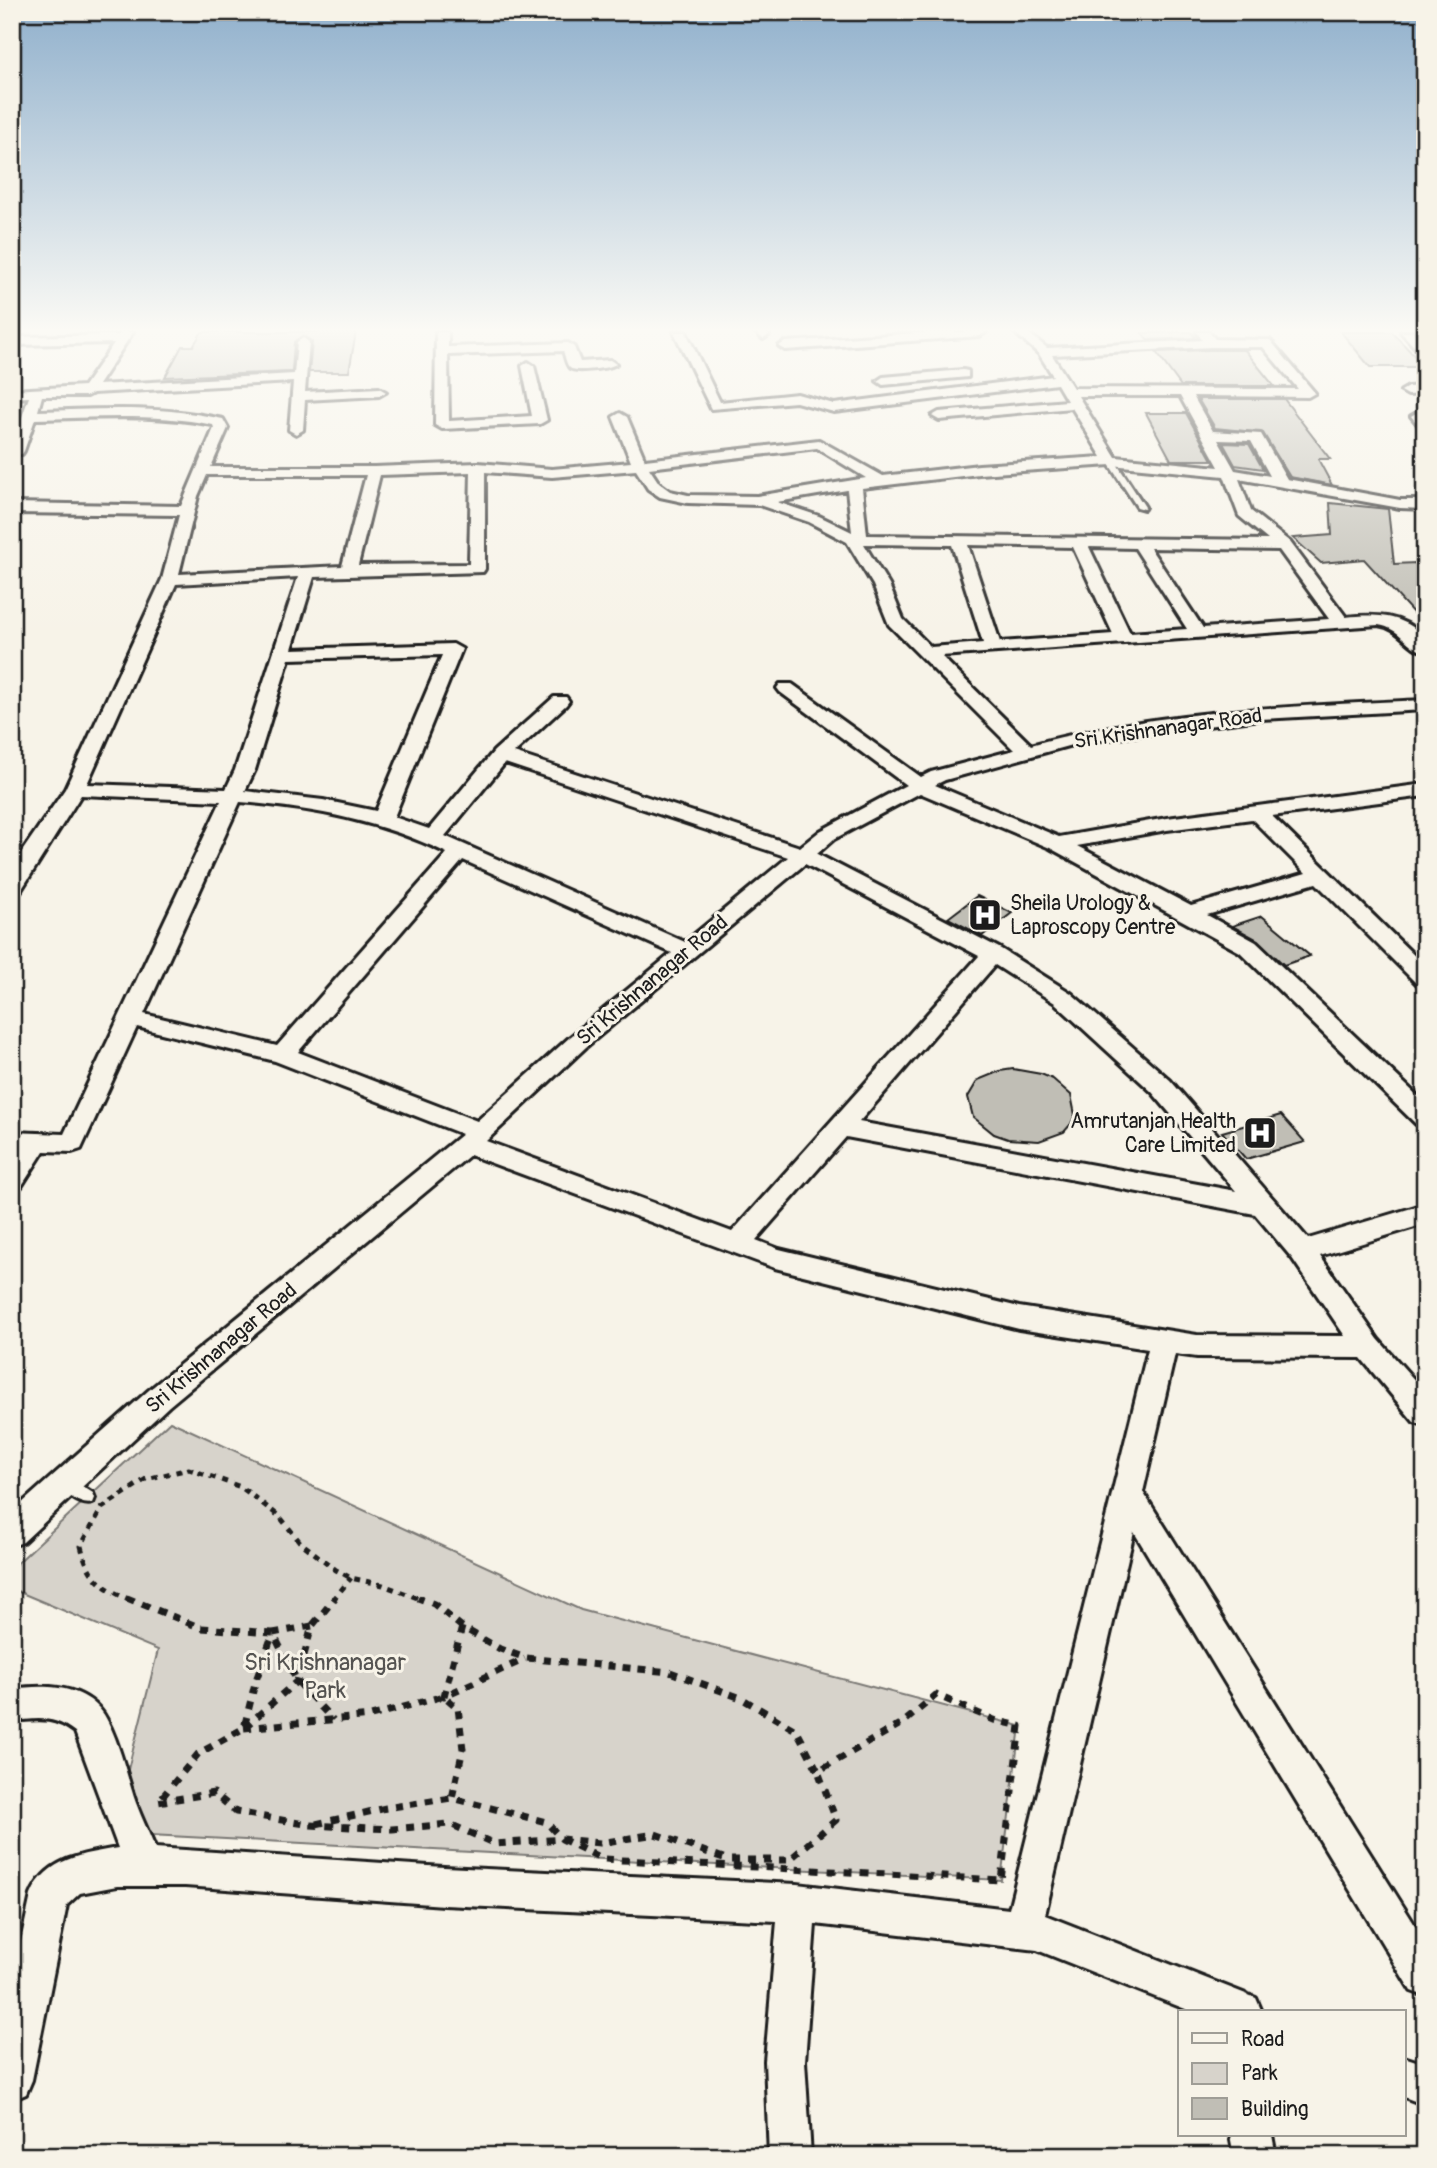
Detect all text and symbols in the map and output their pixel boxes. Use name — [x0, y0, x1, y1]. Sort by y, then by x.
street label: Sri Krishnanagar Road — [1072, 702, 1264, 755]
place label: Sheila Urology & Laproscopy Centre — [1010, 890, 1176, 941]
hospital icon: Sheila Urology & Laproscopy Centre — [966, 896, 1004, 934]
street label: Sri Krishnanagar Road — [571, 909, 734, 1052]
place label: Amrutanjan Health Care Limited — [1070, 1108, 1236, 1159]
hospital icon: Amrutanjan Health Care Limited — [1241, 1114, 1279, 1152]
street label: Sri Krishnanagar Road — [140, 1277, 303, 1420]
park label: Sri Krishnanagar Park — [244, 1648, 406, 1705]
legend — [1178, 2010, 1406, 2136]
text: Road — [1241, 2026, 1285, 2053]
text: Park — [1241, 2060, 1278, 2087]
text: Building — [1241, 2096, 1308, 2123]

